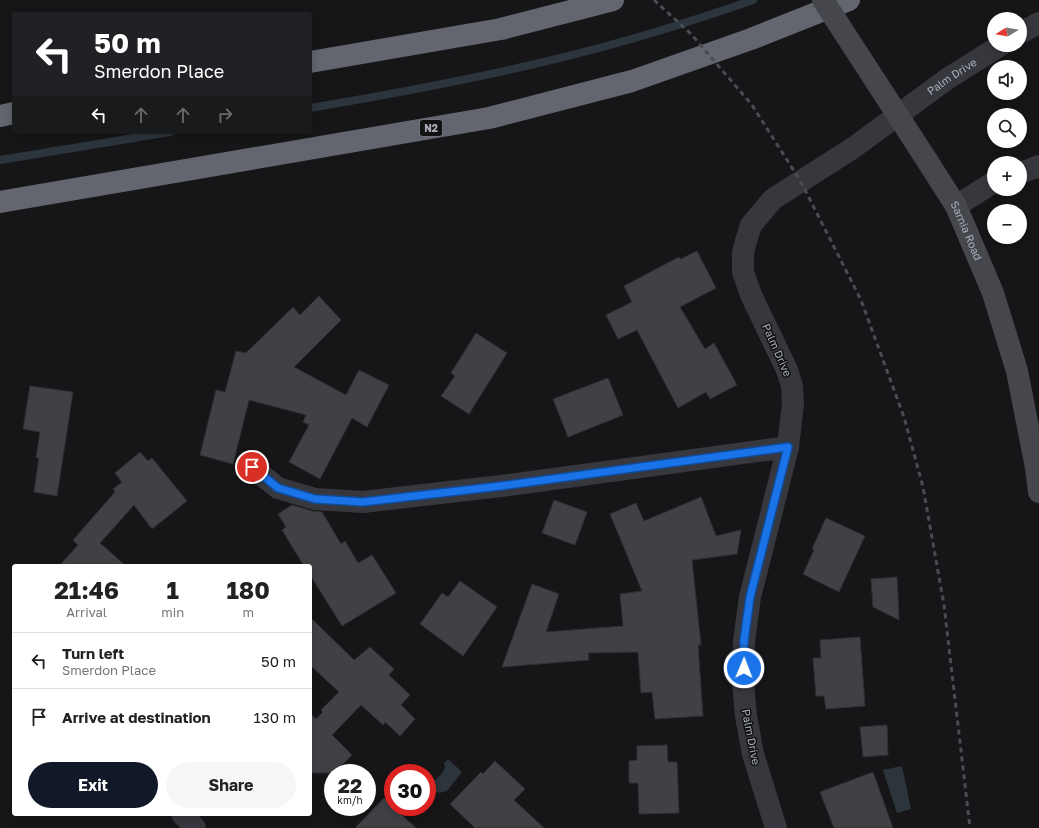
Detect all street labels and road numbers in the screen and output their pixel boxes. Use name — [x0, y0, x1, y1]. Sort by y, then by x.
street label: Palm Drive — [924, 55, 979, 97]
road number: N2 — [420, 120, 442, 136]
street label: Sarnia Road — [948, 198, 985, 262]
street label: Palm Drive — [760, 321, 795, 378]
street label: Palm Drive — [740, 708, 763, 766]

